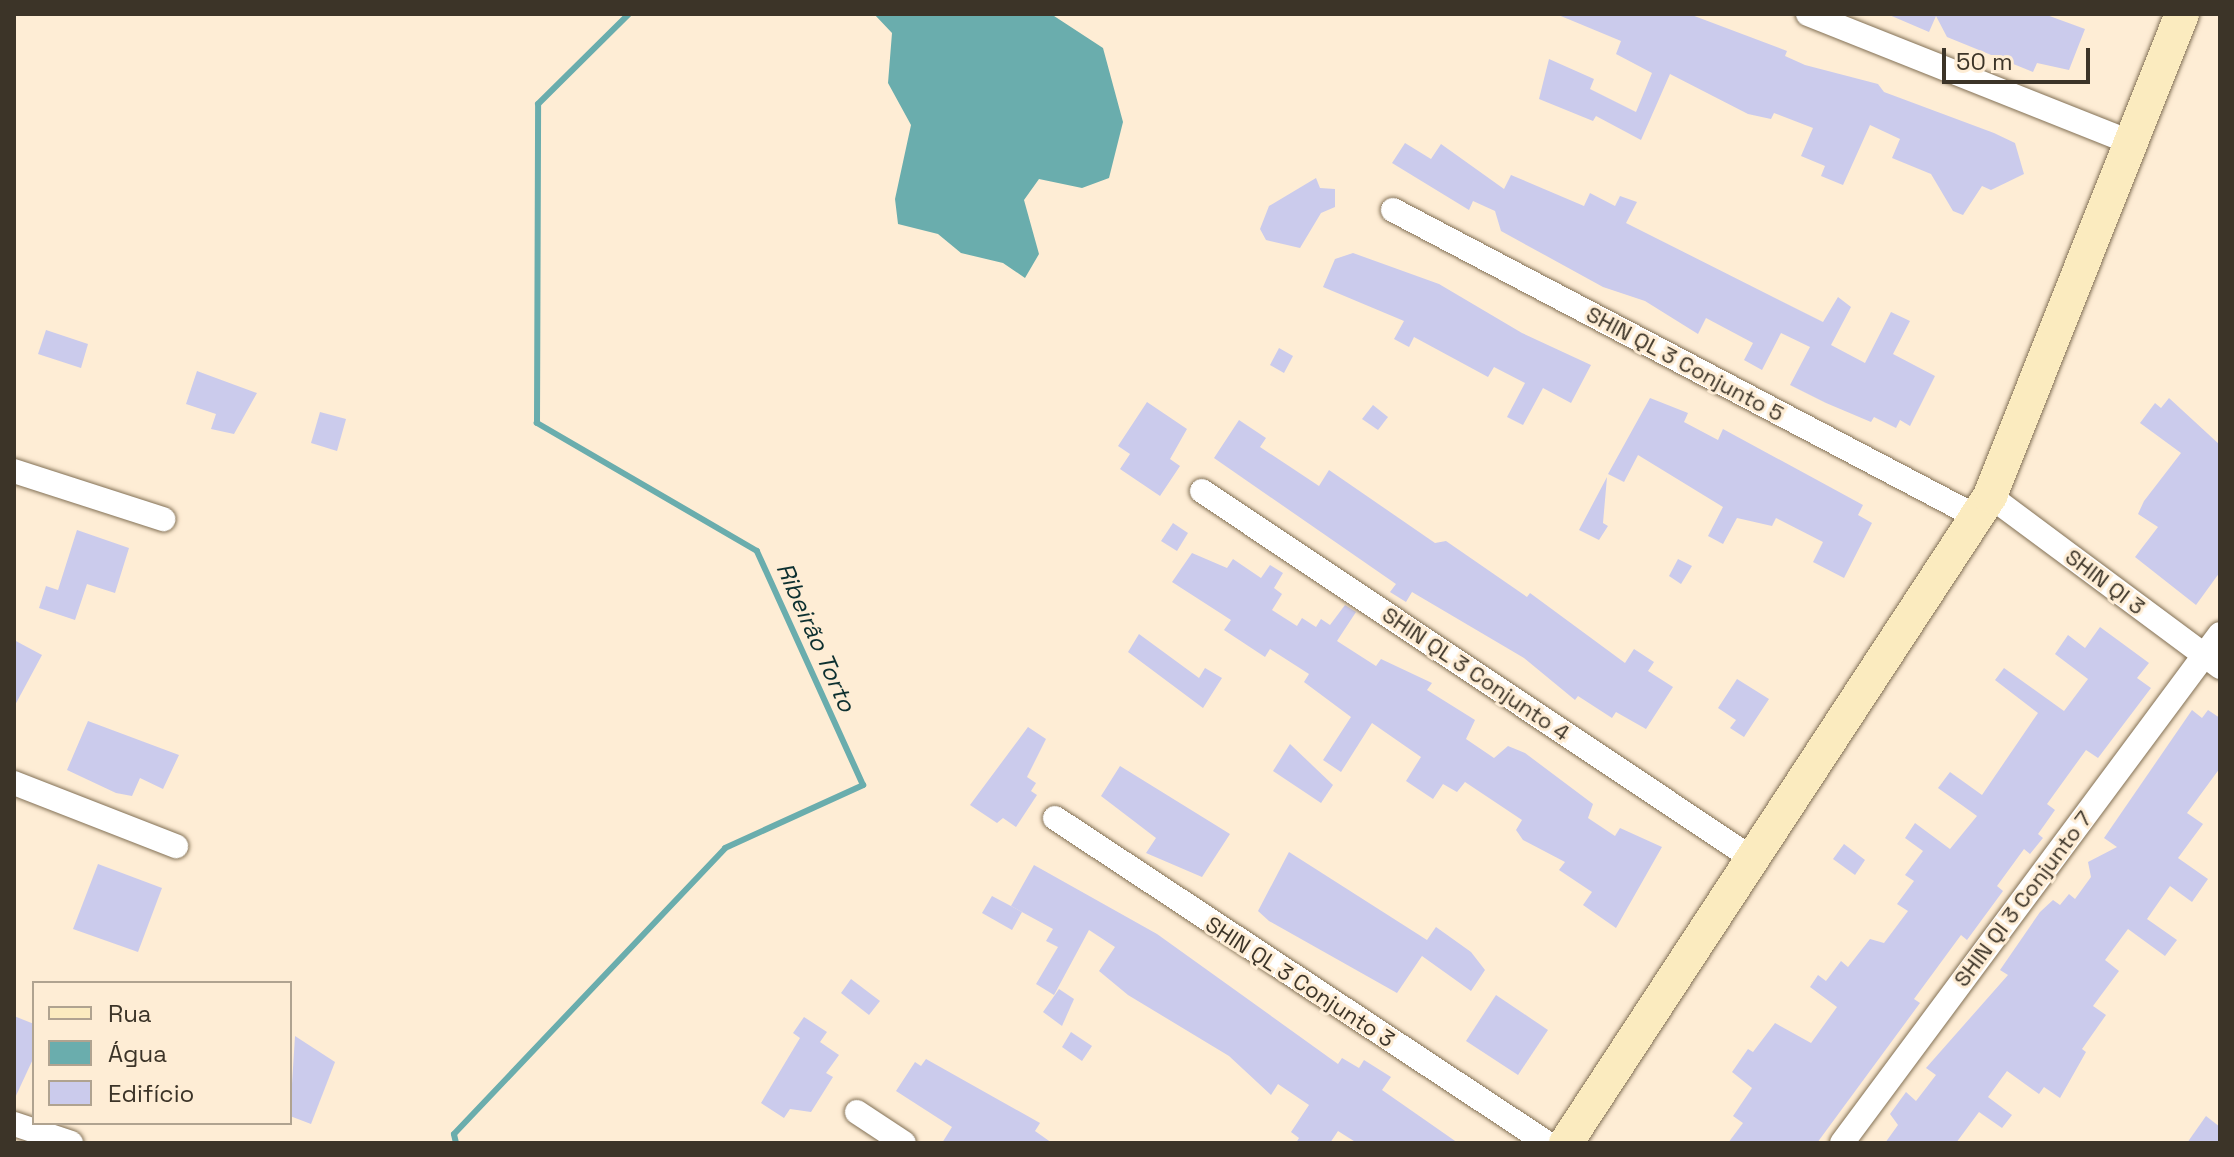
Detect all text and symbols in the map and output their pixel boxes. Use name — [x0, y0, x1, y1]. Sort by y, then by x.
scale bar — [1946, 32, 2094, 82]
text: 50 m — [1956, 46, 2013, 77]
street label: SHIN QL 3 Conjunto 5 — [1582, 301, 1788, 427]
street label: SHIN QI 3 — [2060, 544, 2150, 620]
water label: Ribeirão Torto — [770, 558, 862, 716]
street label: SHIN QL 3 Conjunto 4 — [1377, 601, 1575, 747]
street label: SHIN QI 3 Conjunto 7 — [1948, 806, 2098, 992]
street label: SHIN QL 3 Conjunto 3 — [1200, 911, 1400, 1053]
legend — [32, 981, 292, 1125]
text: Rua — [108, 998, 152, 1029]
text: Água — [108, 1038, 167, 1069]
text: Edifício — [108, 1078, 194, 1109]

